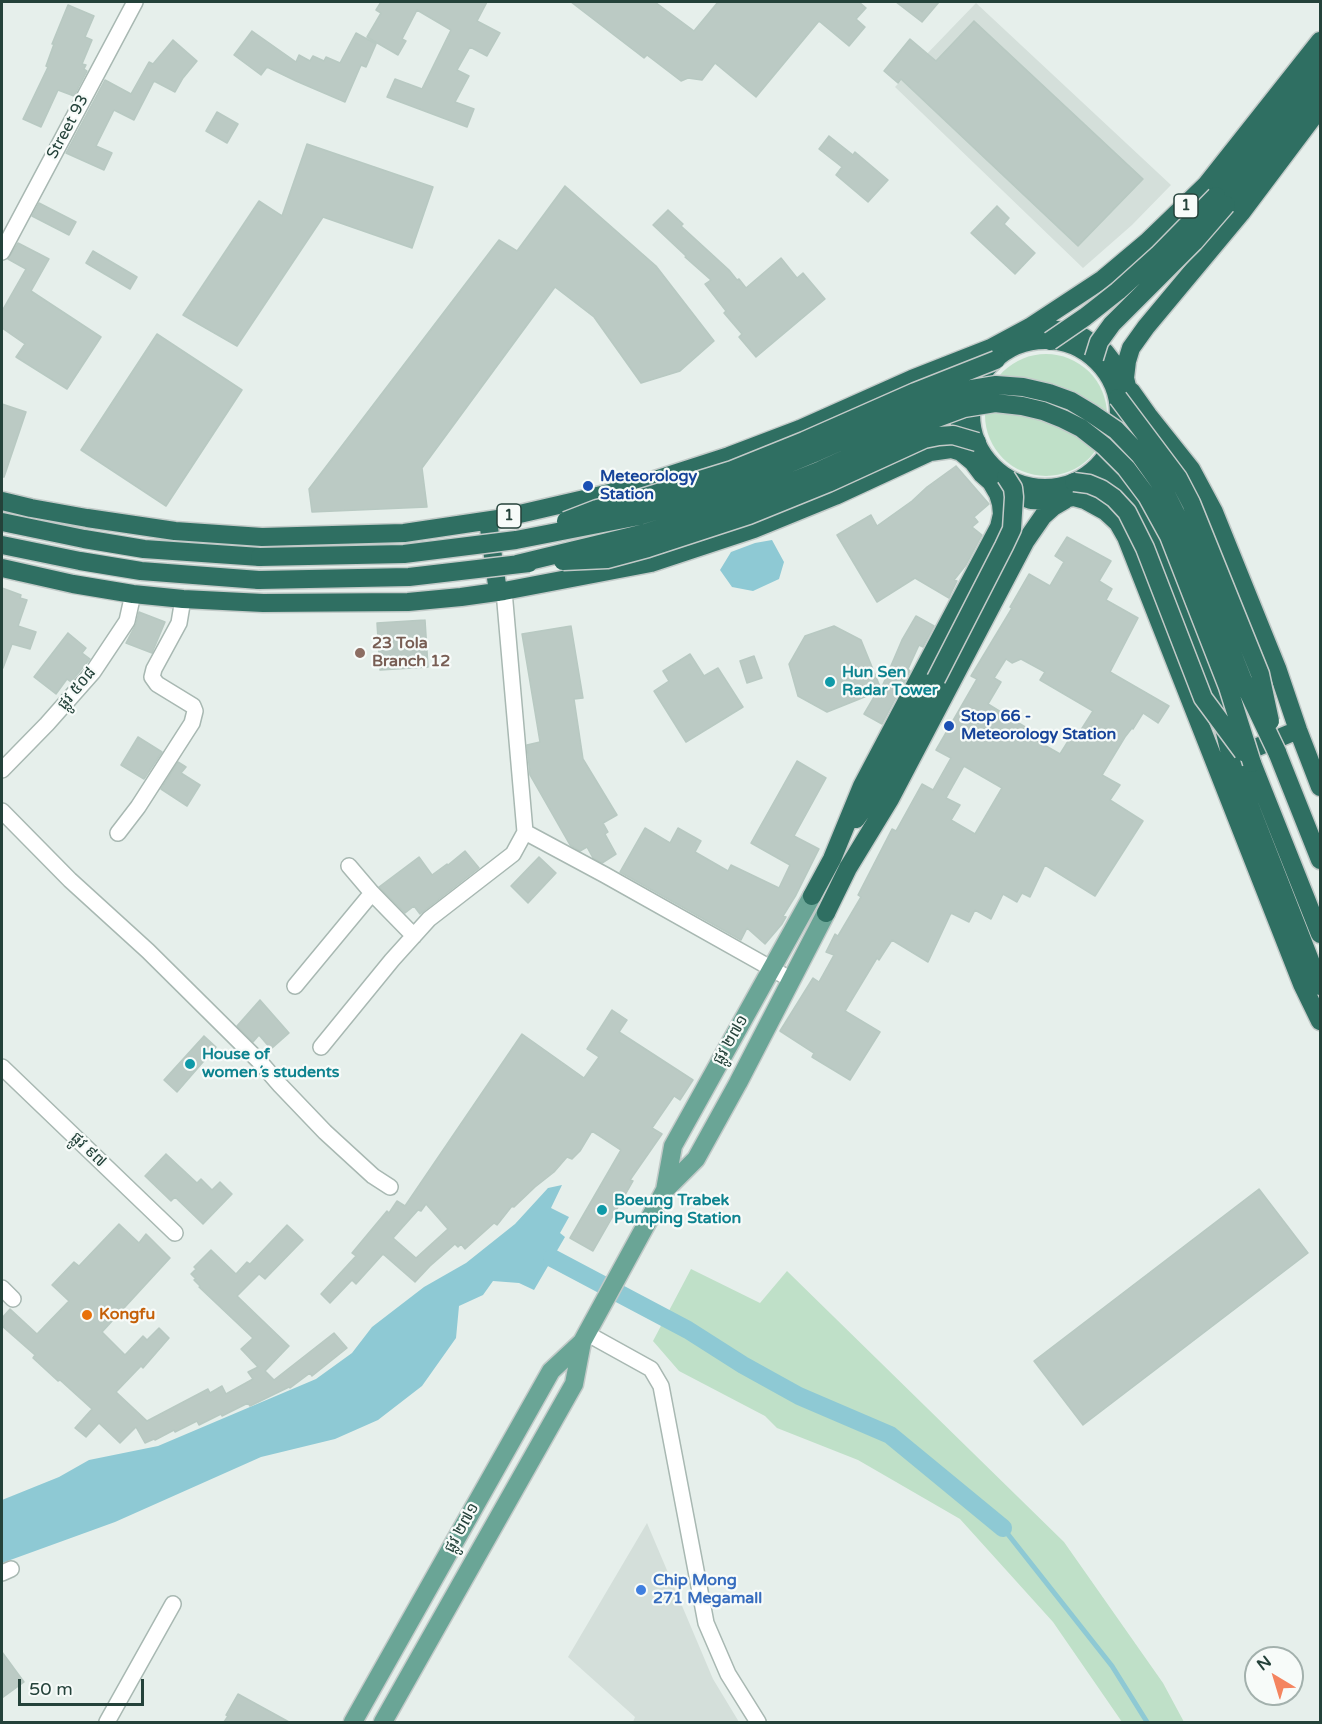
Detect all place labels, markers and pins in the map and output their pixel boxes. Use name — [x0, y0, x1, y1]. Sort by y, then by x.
place label: Meteorology Station — [600, 467, 697, 505]
marker: Meteorology Station — [581, 479, 595, 493]
place label: 23 Tola Branch 12 — [372, 634, 450, 672]
marker: 23 Tola Branch 12 — [353, 646, 367, 660]
place label: Hun Sen Radar Tower — [842, 663, 938, 701]
marker: Hun Sen Radar Tower — [823, 675, 837, 689]
place label: Stop 66 - Meteorology Station — [961, 707, 1116, 745]
marker: Stop 66 - Meteorology Station — [942, 719, 956, 733]
place label: House of women´s students — [202, 1045, 339, 1083]
marker: House of women´s students — [183, 1057, 197, 1071]
place label: Boeung Trabek Pumping Station — [614, 1191, 741, 1229]
marker: Boeung Trabek Pumping Station — [595, 1203, 609, 1217]
place label: Kongfu — [99, 1305, 155, 1325]
marker: Kongfu — [80, 1308, 94, 1322]
place label: Chip Mong 271 Megamall — [653, 1571, 762, 1609]
marker: Chip Mong 271 Megamall — [634, 1583, 648, 1597]

